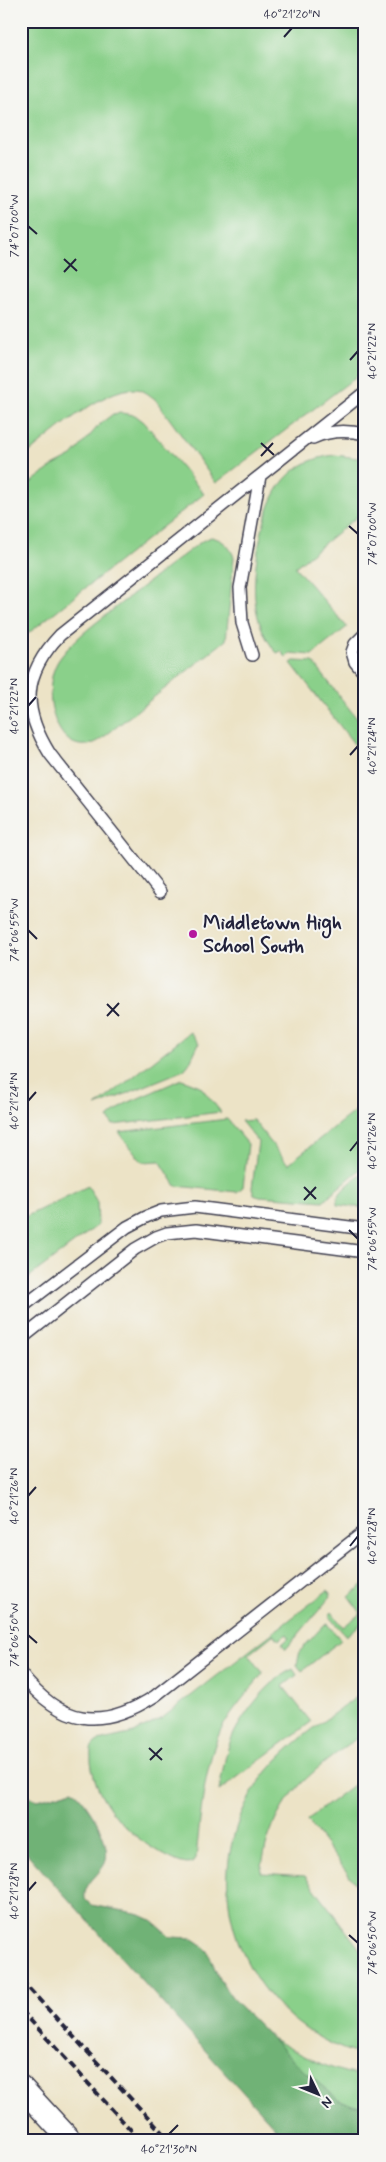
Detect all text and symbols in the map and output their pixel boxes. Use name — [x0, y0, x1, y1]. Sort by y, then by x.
text: 40°21'20"N — [264, 7, 320, 23]
text: 74°07'00"W — [7, 195, 23, 257]
text: 40°21'22"N — [365, 323, 381, 379]
text: 74°07'00"W — [365, 503, 381, 565]
text: 40°21'22"N — [7, 678, 23, 734]
text: 40°21'24"N — [365, 717, 381, 775]
text: 74°06'55"W — [7, 898, 23, 962]
place label: Middletown High School South — [203, 910, 342, 960]
marker: Middletown High School South — [187, 928, 199, 940]
text: 40°21'24"N — [7, 1072, 23, 1130]
text: 40°21'26"N — [365, 1113, 381, 1169]
text: 74°06'55"W — [365, 1207, 381, 1271]
text: 40°21'26"N — [7, 1468, 23, 1524]
text: 40°21'28"N — [365, 1508, 381, 1564]
text: 74°06'50"W — [7, 1603, 23, 1667]
text: 40°21'28"N — [7, 1863, 23, 1919]
text: 74°06'50"W — [365, 1911, 381, 1975]
north arrow — [294, 2070, 344, 2120]
text: N — [317, 2093, 337, 2112]
text: 40°21'30"N — [141, 2142, 197, 2158]

